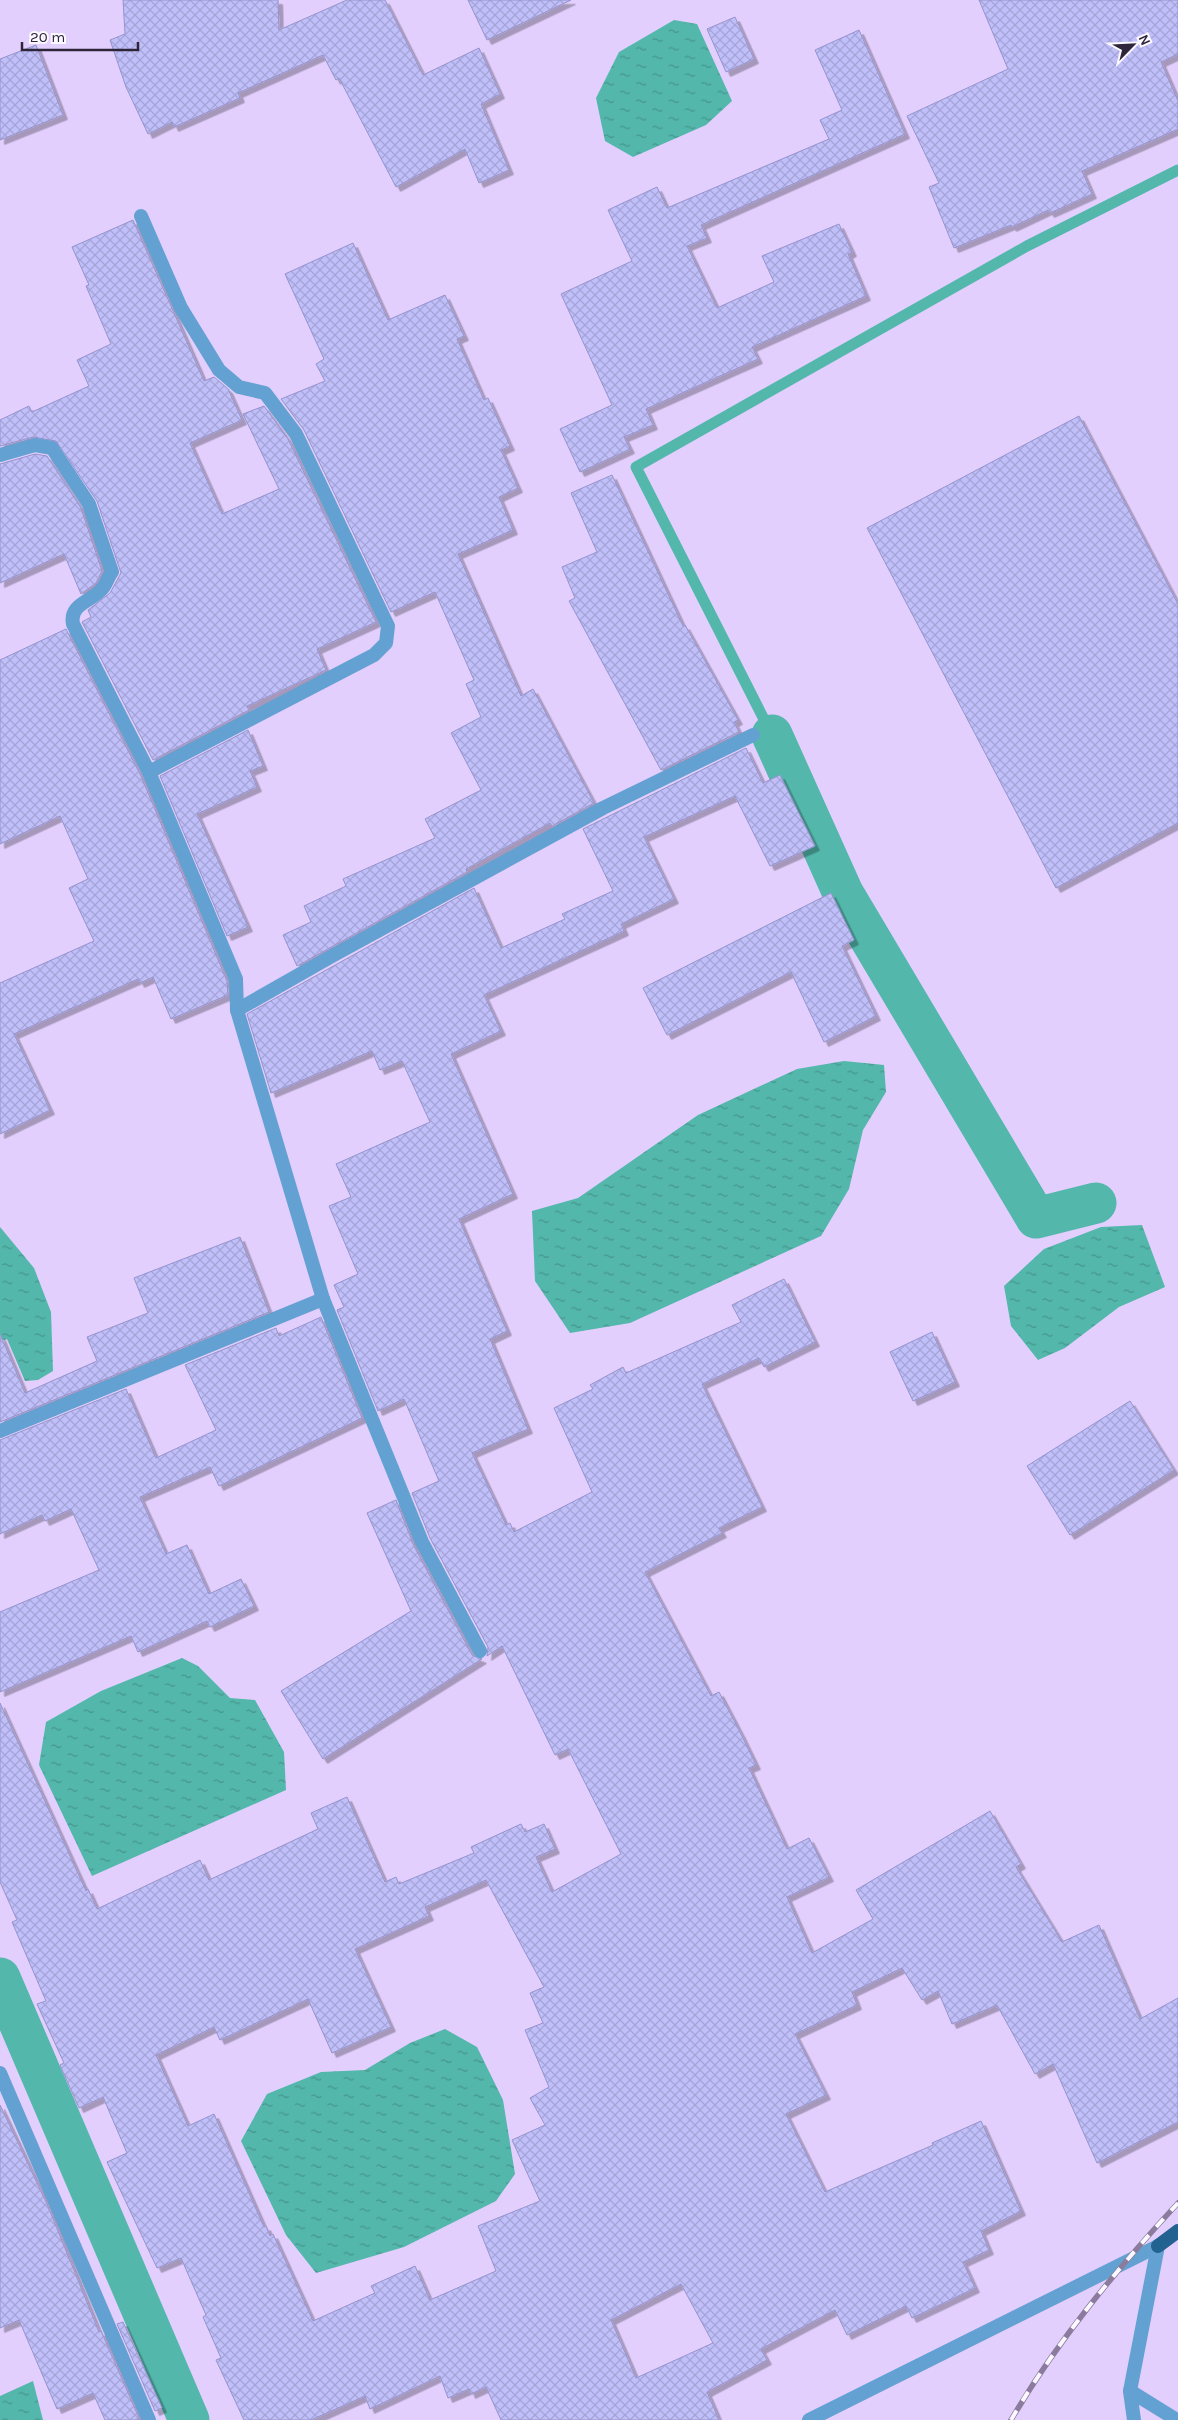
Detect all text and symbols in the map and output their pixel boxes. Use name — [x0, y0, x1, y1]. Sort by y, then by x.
scale bar — [22, 20, 139, 52]
north arrow — [1108, 20, 1158, 70]
text: 20 m — [30, 28, 65, 46]
text: N — [1135, 32, 1154, 48]

